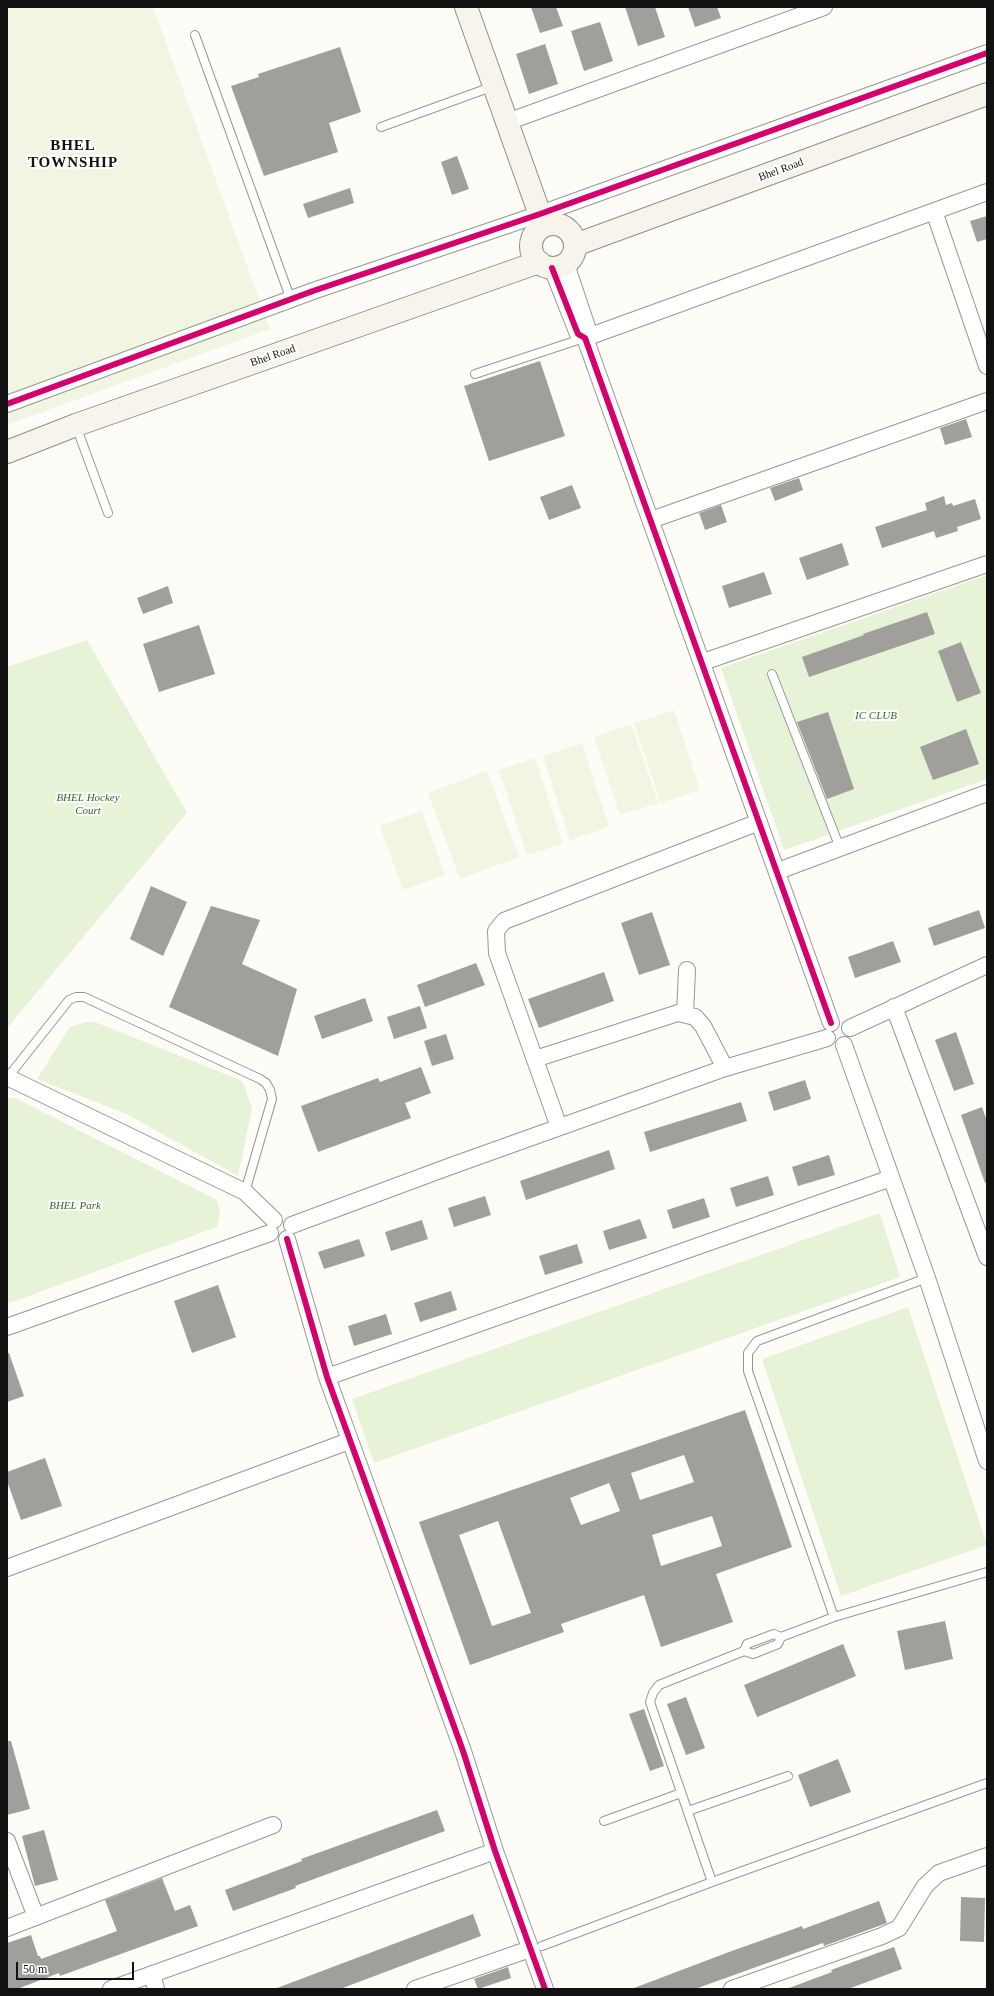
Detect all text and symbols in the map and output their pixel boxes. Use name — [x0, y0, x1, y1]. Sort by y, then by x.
district label: BHEL TOWNSHIP — [28, 137, 118, 172]
street label: Bhel Road — [757, 156, 805, 184]
street label: Bhel Road — [249, 342, 297, 370]
park label: IC CLUB — [855, 709, 897, 723]
park label: BHEL Hockey Court — [56, 791, 120, 817]
park label: BHEL Park — [49, 1199, 101, 1213]
scale bar — [18, 1954, 136, 1980]
text: 50 m — [23, 1962, 47, 1976]

